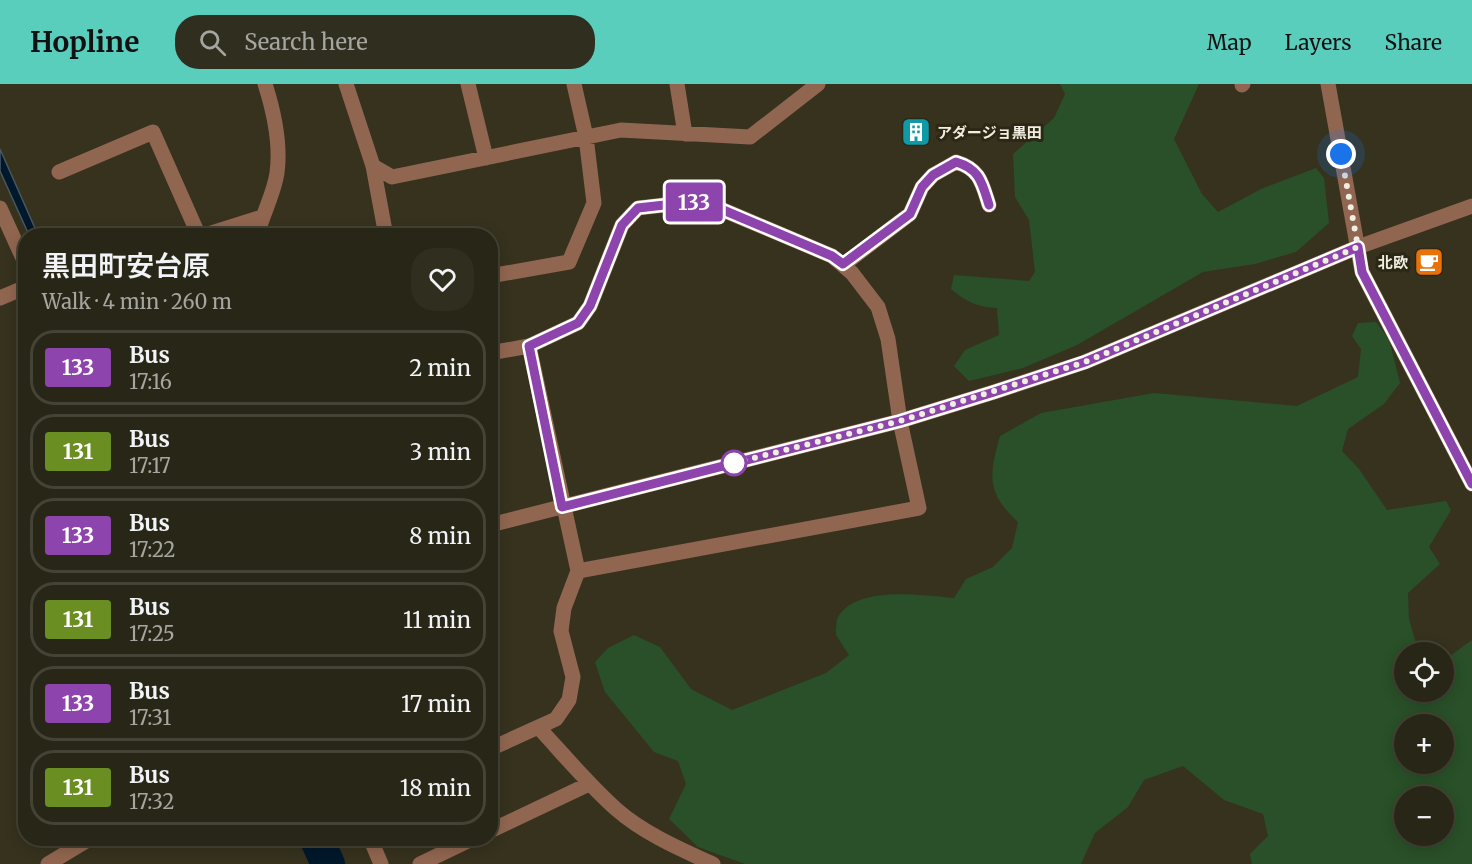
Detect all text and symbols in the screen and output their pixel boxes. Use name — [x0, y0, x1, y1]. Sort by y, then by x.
search box — [175, 15, 595, 69]
text: Hopline — [30, 24, 139, 60]
icon: search — [196, 26, 229, 59]
text: Search here — [244, 28, 368, 56]
text: Map — [1207, 29, 1252, 56]
text: Layers — [1285, 29, 1352, 56]
text: Share — [1385, 29, 1442, 56]
building icon: アダージョ黒田 — [900, 116, 932, 148]
place label: アダージョ黒田 — [937, 123, 1042, 142]
your location — [1326, 139, 1356, 169]
line badge: 133 — [660, 182, 728, 222]
text: 133 — [678, 189, 710, 216]
cafe icon: 北欧 — [1413, 246, 1445, 278]
text: 黒田町安台原 — [42, 248, 210, 284]
button: heart — [411, 248, 474, 311]
place label: 北欧 — [1378, 253, 1408, 272]
text: Walk · 4 min · 260 m — [42, 289, 232, 314]
text: Bus — [129, 341, 170, 369]
text: 133 — [62, 354, 94, 381]
text: 2 min — [409, 354, 471, 382]
text: 17:16 — [129, 369, 172, 394]
text: Bus — [129, 425, 170, 453]
text: 131 — [63, 438, 93, 465]
text: 3 min — [410, 438, 471, 466]
unlabelled marker — [721, 450, 747, 476]
text: 17:17 — [129, 453, 171, 478]
text: Bus — [129, 509, 170, 537]
text: 133 — [62, 522, 94, 549]
text: 8 min — [409, 522, 471, 550]
text: 17:22 — [129, 537, 175, 562]
text: Bus — [129, 593, 170, 621]
text: 131 — [63, 606, 93, 633]
text: 11 min — [403, 606, 471, 634]
text: 17:25 — [129, 621, 175, 646]
map controls — [1394, 642, 1454, 846]
button: locate — [1394, 642, 1454, 702]
text: Bus — [129, 677, 170, 705]
text: 133 — [62, 690, 94, 717]
text: 17 min — [401, 690, 471, 718]
text: 17:31 — [129, 705, 171, 730]
button: + — [1394, 714, 1454, 774]
text: Bus — [129, 761, 170, 789]
text: 131 — [63, 774, 93, 801]
text: 18 min — [400, 774, 471, 802]
button: − — [1394, 786, 1454, 846]
text: 17:32 — [129, 789, 174, 814]

